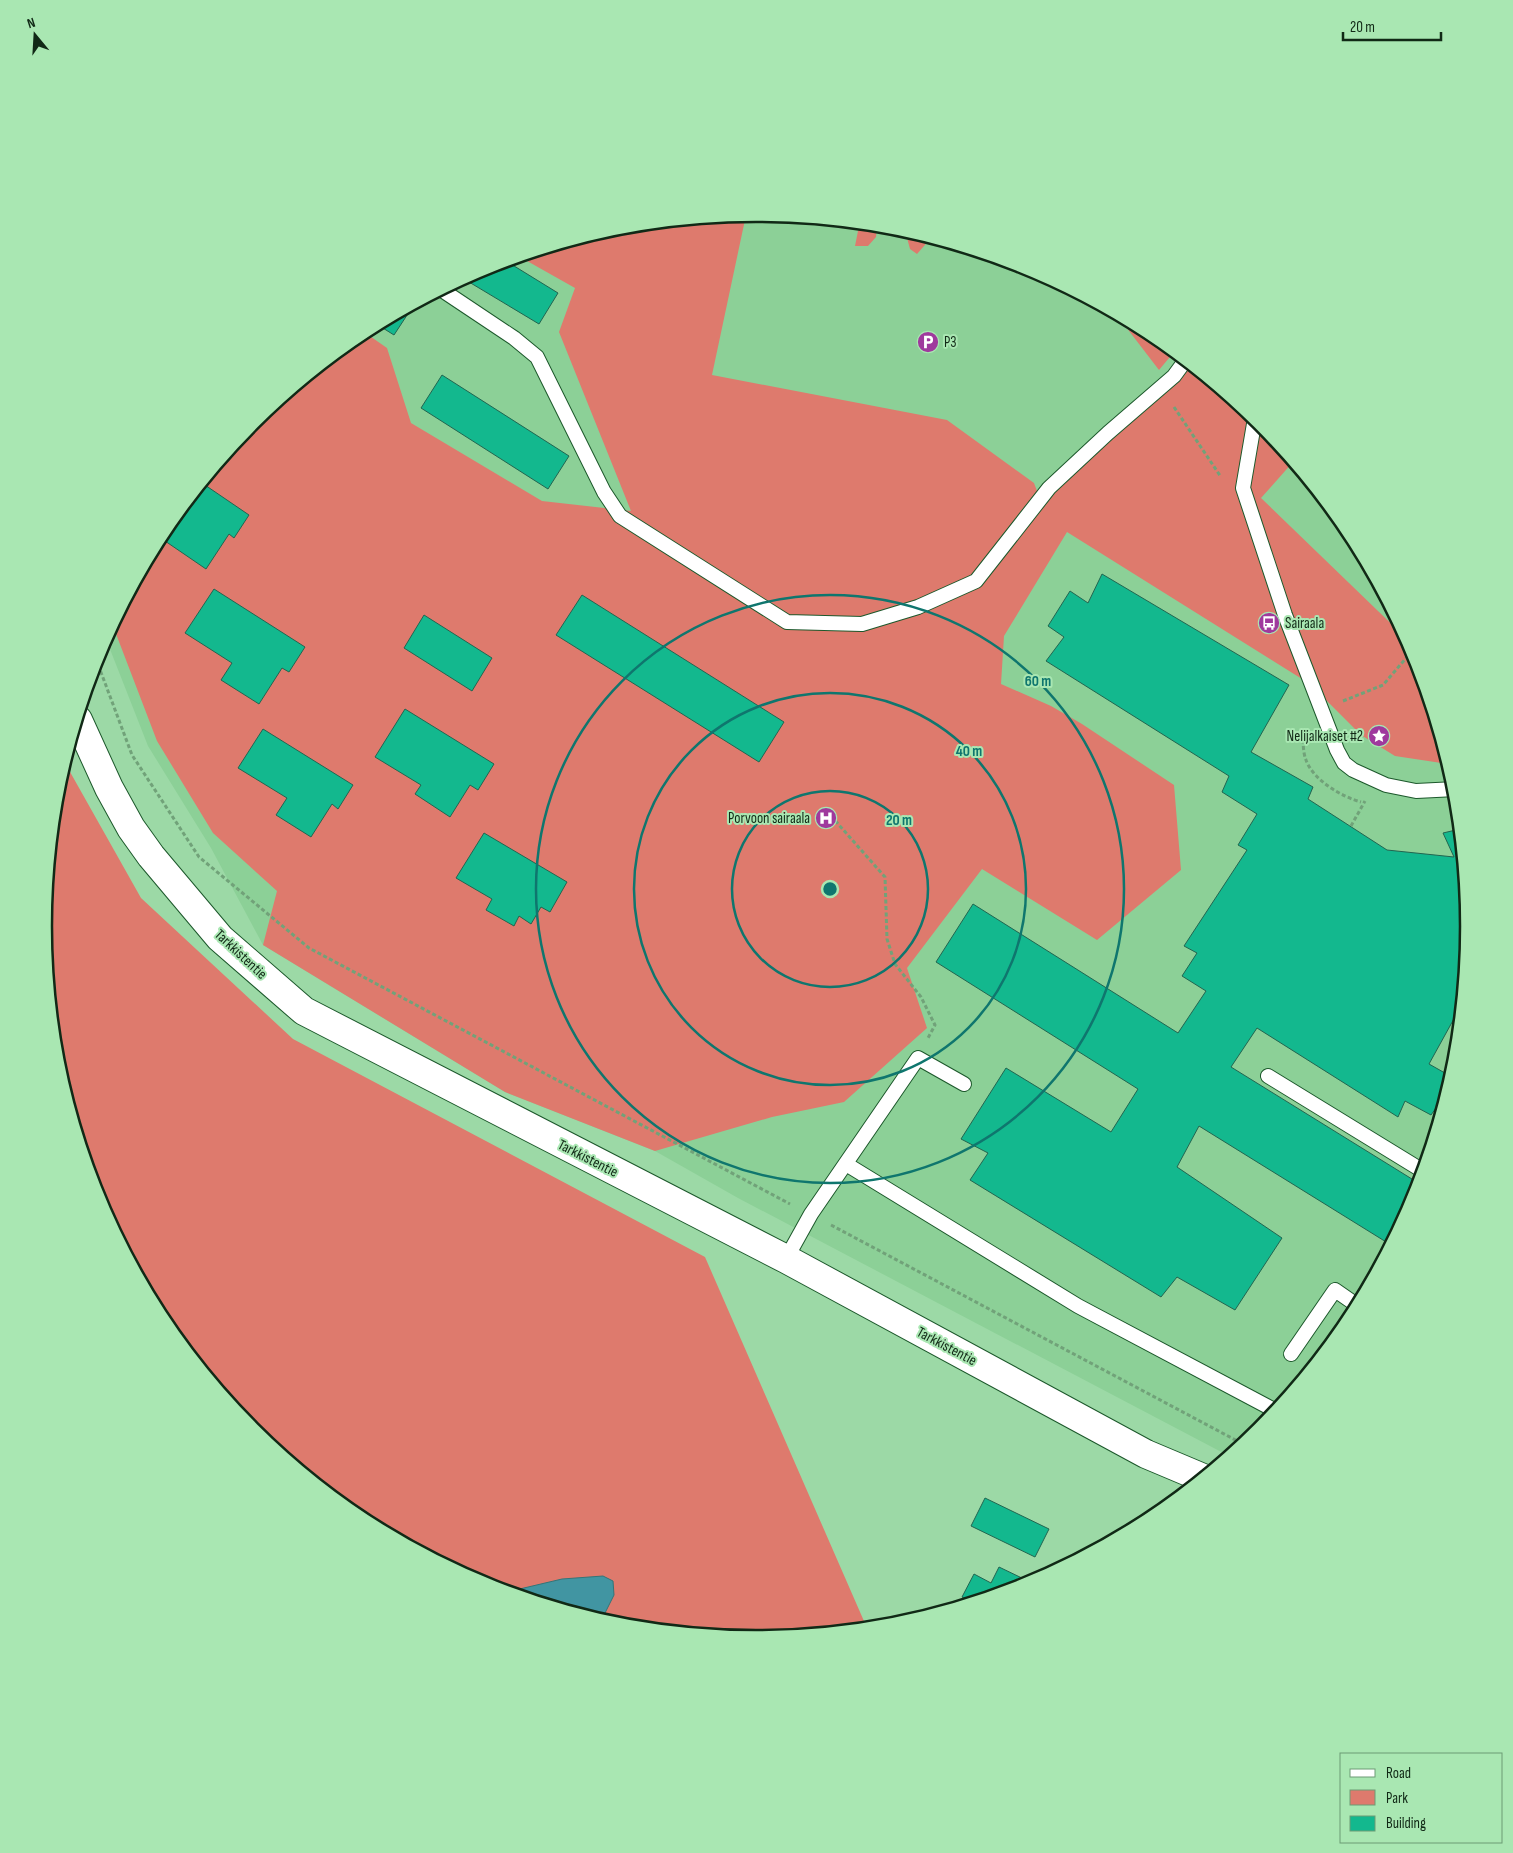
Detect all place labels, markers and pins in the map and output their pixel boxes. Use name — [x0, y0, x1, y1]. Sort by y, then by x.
parking icon: P3 — [916, 330, 940, 354]
place label: P3 — [944, 333, 957, 352]
bus stop icon: Sairaala — [1257, 611, 1281, 635]
place label: Sairaala — [1285, 614, 1324, 633]
place icon: Nelijalkaiset #2 — [1367, 724, 1391, 748]
place label: Nelijalkaiset #2 — [1287, 727, 1363, 746]
hospital icon: Porvoon sairaala — [814, 806, 838, 830]
place label: Porvoon sairaala — [728, 809, 810, 828]
centre of rings — [821, 880, 839, 898]

